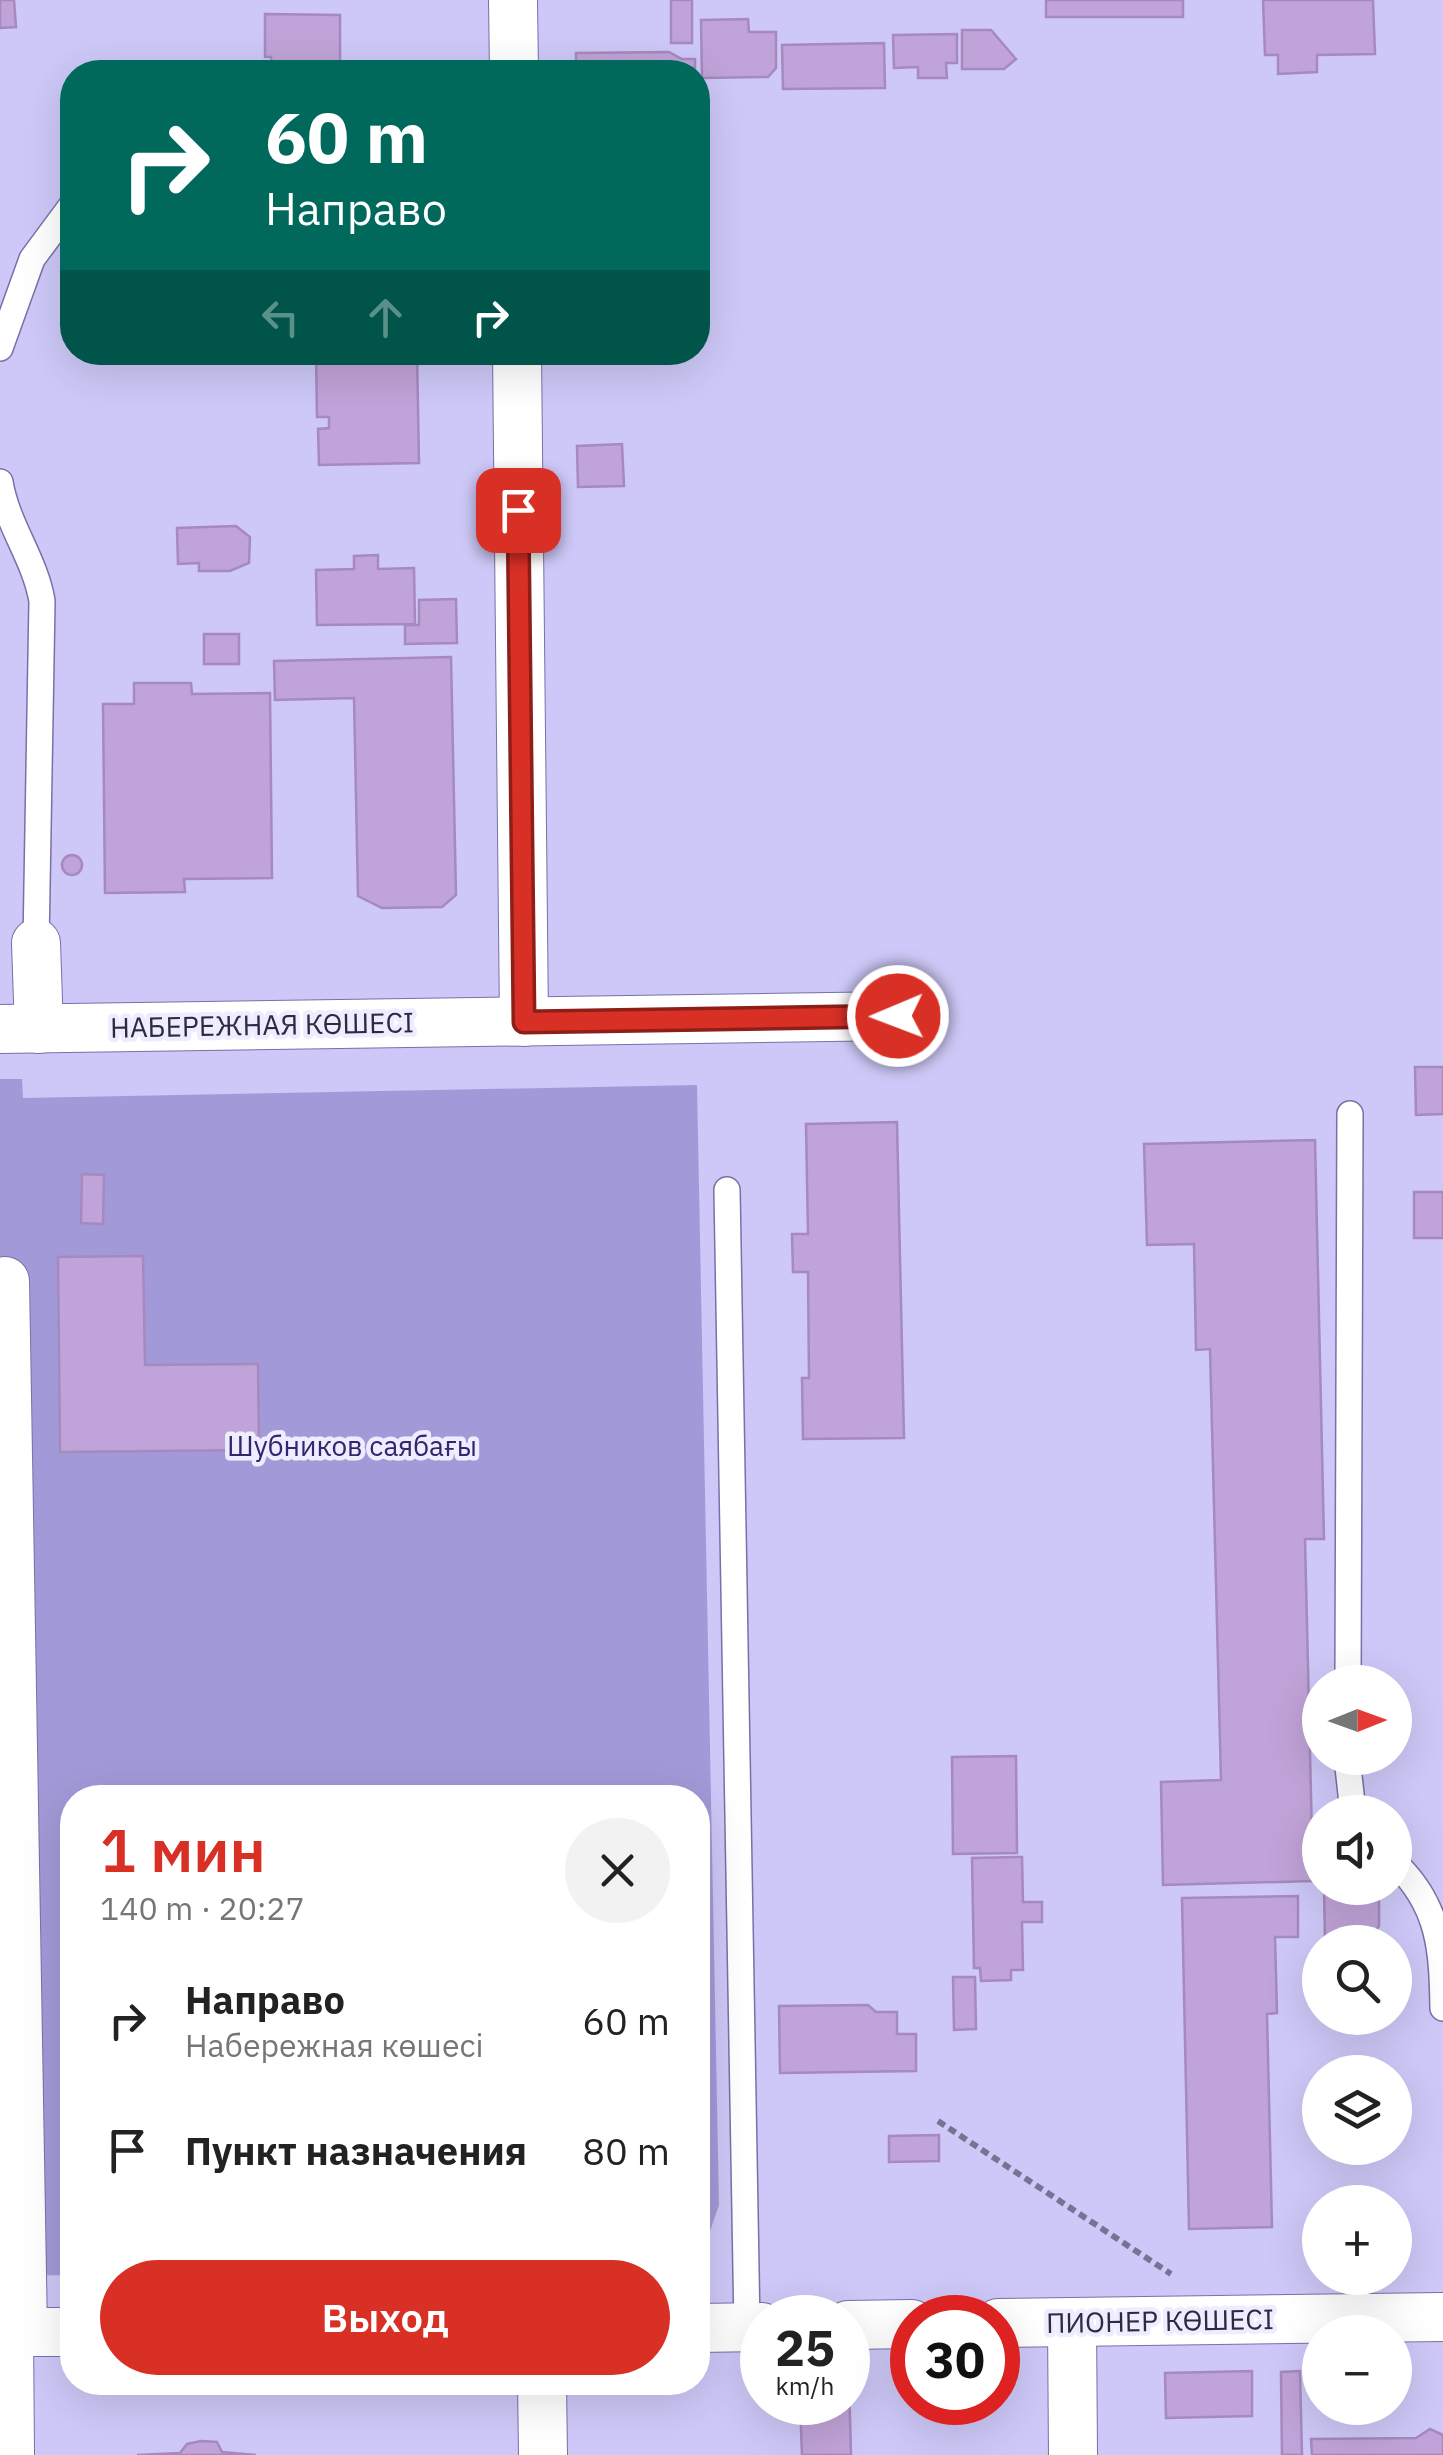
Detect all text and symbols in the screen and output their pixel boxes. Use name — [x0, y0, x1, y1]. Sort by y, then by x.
text: 60 m — [265, 91, 428, 182]
icon: right — [100, 100, 230, 230]
text: Направо — [265, 179, 447, 237]
icon: left — [253, 290, 308, 345]
icon: ahead — [358, 290, 413, 345]
icon: right — [463, 290, 518, 345]
pin — [476, 468, 561, 553]
icon: arrive — [491, 483, 546, 538]
position arrow — [846, 964, 950, 1068]
street label: НАБЕРЕЖНАЯ КӨШЕСІ — [110, 1003, 414, 1046]
park label: Шубников саябағы — [227, 1427, 477, 1464]
north arrow — [1302, 1665, 1412, 1775]
map controls — [1302, 1665, 1412, 2425]
button: sound — [1302, 1795, 1412, 1905]
text: 1 мин — [100, 1810, 266, 1889]
button: close — [565, 1818, 670, 1923]
text: 140 m · 20:27 — [100, 1887, 305, 1929]
button: search — [1302, 1925, 1412, 2035]
text: Направо — [185, 1975, 345, 2024]
icon: right — [100, 1993, 155, 2048]
text: 60 m — [582, 1996, 670, 2045]
text: Набережная көшесі — [185, 2024, 484, 2066]
button: layers — [1302, 2055, 1412, 2165]
icon: arrive — [100, 2123, 155, 2178]
text: Пункт назначения — [185, 2126, 527, 2175]
text: 80 m — [582, 2126, 670, 2175]
button: + — [1302, 2185, 1412, 2295]
button: Выход — [100, 2260, 670, 2375]
speed limit sign: 30 — [890, 2295, 1020, 2425]
street label: ПИОНЕР КӨШЕСІ — [1046, 2300, 1274, 2341]
text: 25 — [775, 2315, 835, 2380]
button: − — [1302, 2315, 1412, 2425]
text: km/h — [776, 2369, 834, 2402]

